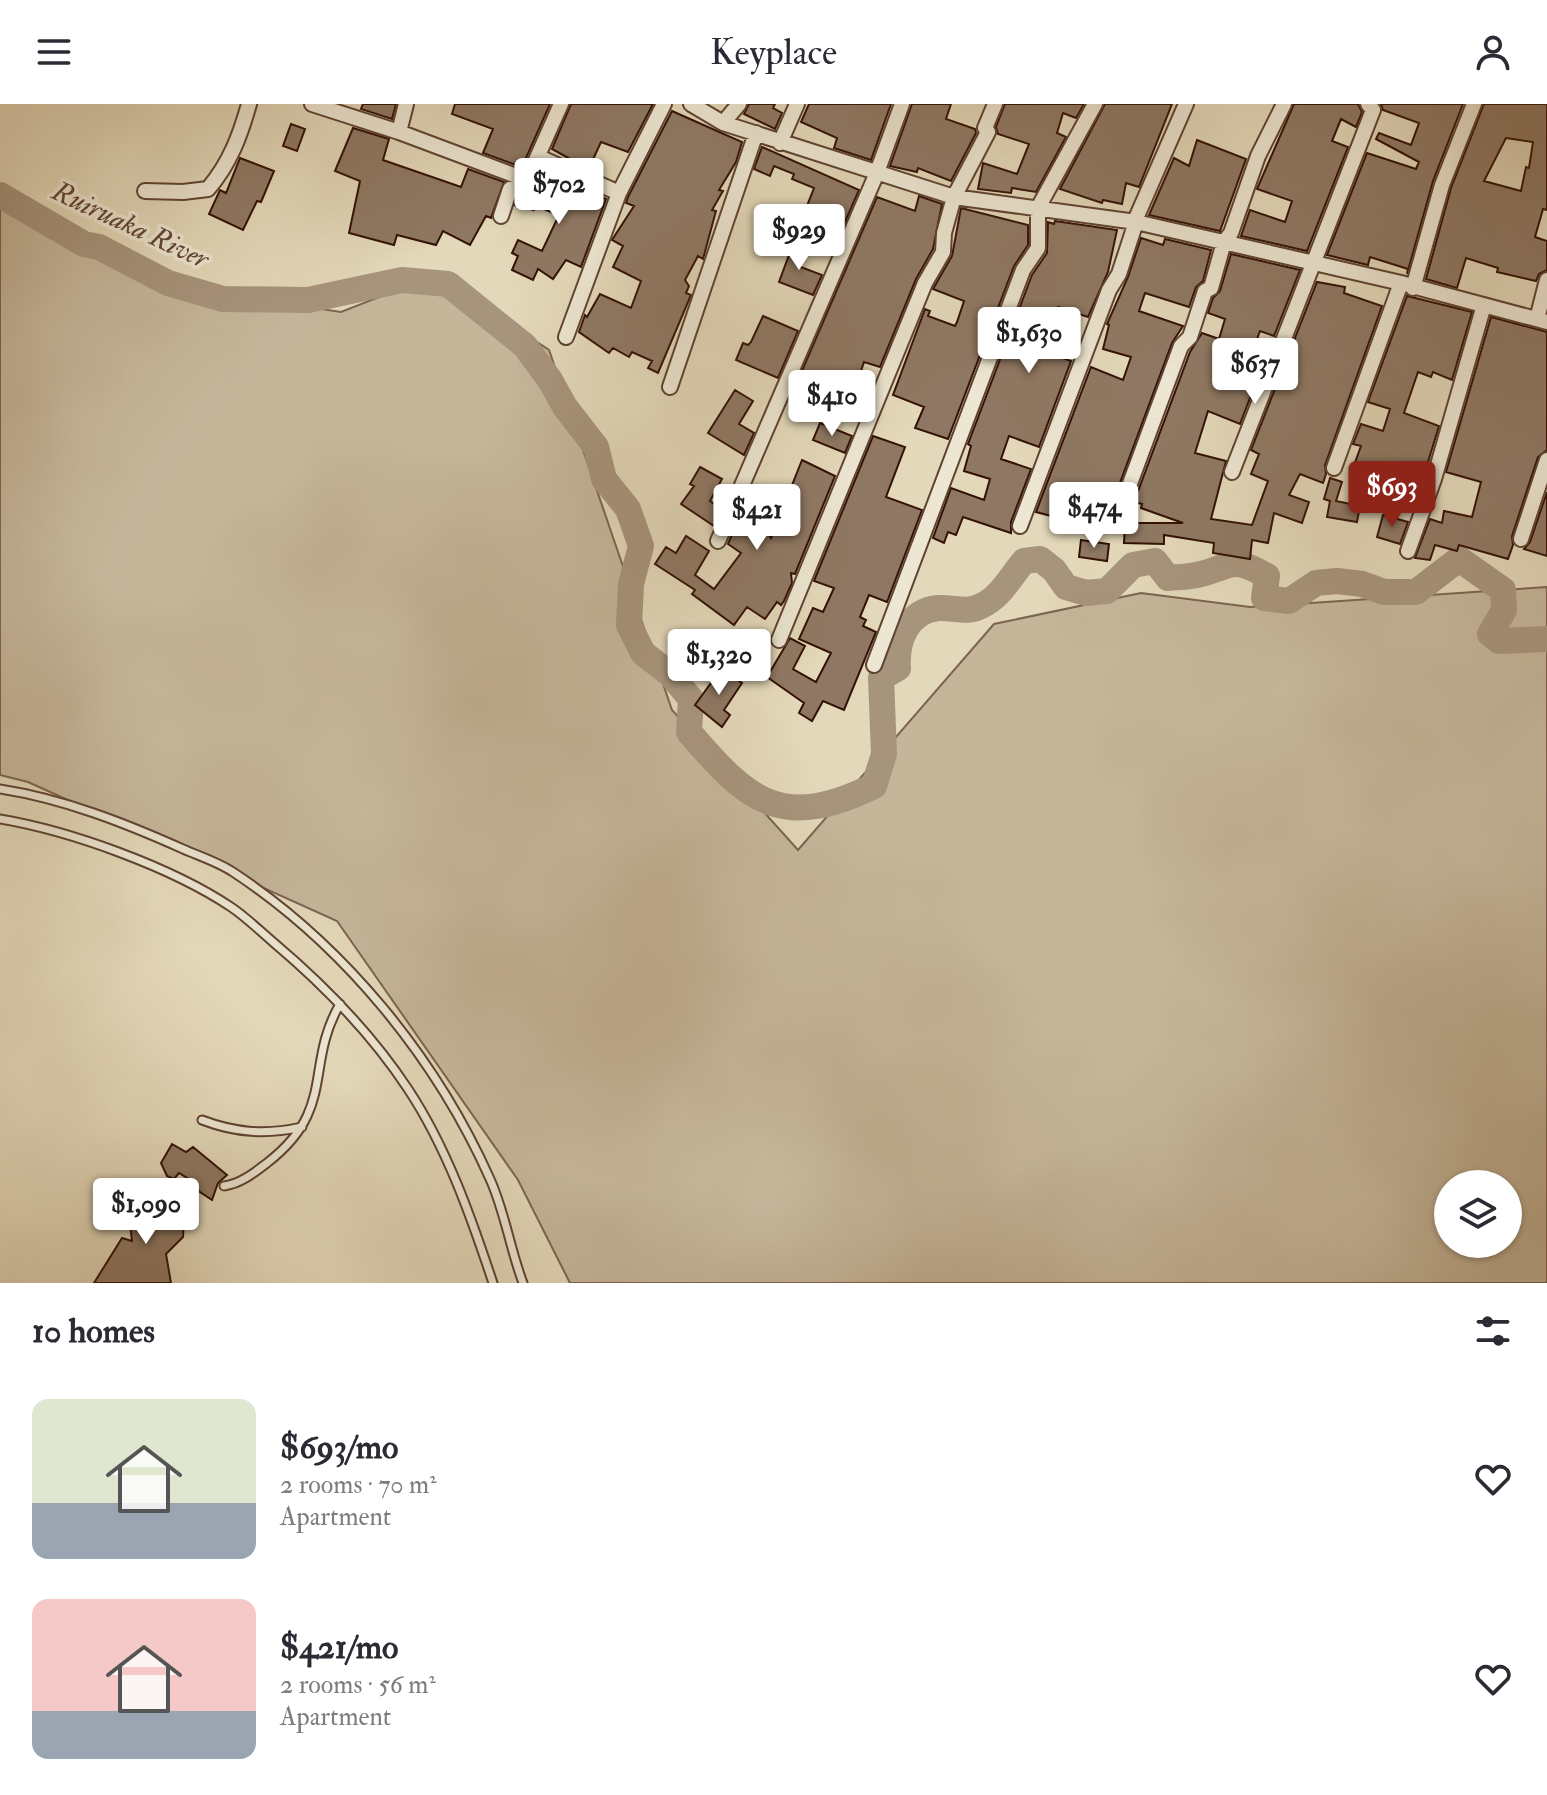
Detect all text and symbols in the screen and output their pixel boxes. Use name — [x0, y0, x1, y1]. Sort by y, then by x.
icon: menu — [32, 30, 76, 74]
text: Keyplace — [710, 30, 837, 75]
icon: person — [1471, 30, 1515, 74]
pin: $702 — [512, 158, 606, 226]
text: $702 — [532, 168, 586, 200]
water label: Ruiruaka River — [46, 173, 216, 278]
pin: $929 — [752, 204, 846, 272]
text: $929 — [772, 214, 826, 246]
pin: $1,630 — [964, 307, 1094, 375]
text: $1,630 — [996, 317, 1062, 349]
pin: $637 — [1208, 338, 1302, 406]
text: $637 — [1230, 348, 1280, 380]
pin: $410 — [785, 370, 879, 438]
text: $410 — [806, 380, 858, 412]
pin: $693 — [1345, 461, 1439, 529]
text: $693 — [1366, 471, 1418, 503]
pin: $474 — [1047, 482, 1141, 550]
pin: $421 — [710, 484, 804, 552]
text: $474 — [1067, 492, 1121, 524]
text: $421 — [731, 494, 783, 526]
pin: $1,320 — [654, 629, 784, 697]
text: $1,320 — [686, 639, 752, 671]
map controls — [1434, 1170, 1522, 1258]
button: layers — [1434, 1170, 1522, 1258]
pin: $1,090 — [81, 1178, 211, 1246]
text: $1,090 — [111, 1188, 181, 1220]
icon: filters — [1471, 1309, 1515, 1353]
text: 10 homes — [32, 1310, 155, 1353]
text: $693/mo — [280, 1426, 398, 1469]
icon: home — [96, 1431, 192, 1527]
icon: heart — [1471, 1457, 1515, 1501]
text: 2 rooms · 70 m² — [280, 1469, 437, 1501]
text: Apartment — [280, 1501, 391, 1533]
text: $421/mo — [280, 1626, 398, 1669]
icon: home — [96, 1631, 192, 1727]
icon: heart — [1471, 1657, 1515, 1701]
text: 2 rooms · 56 m² — [280, 1669, 436, 1701]
text: Apartment — [280, 1701, 391, 1733]

